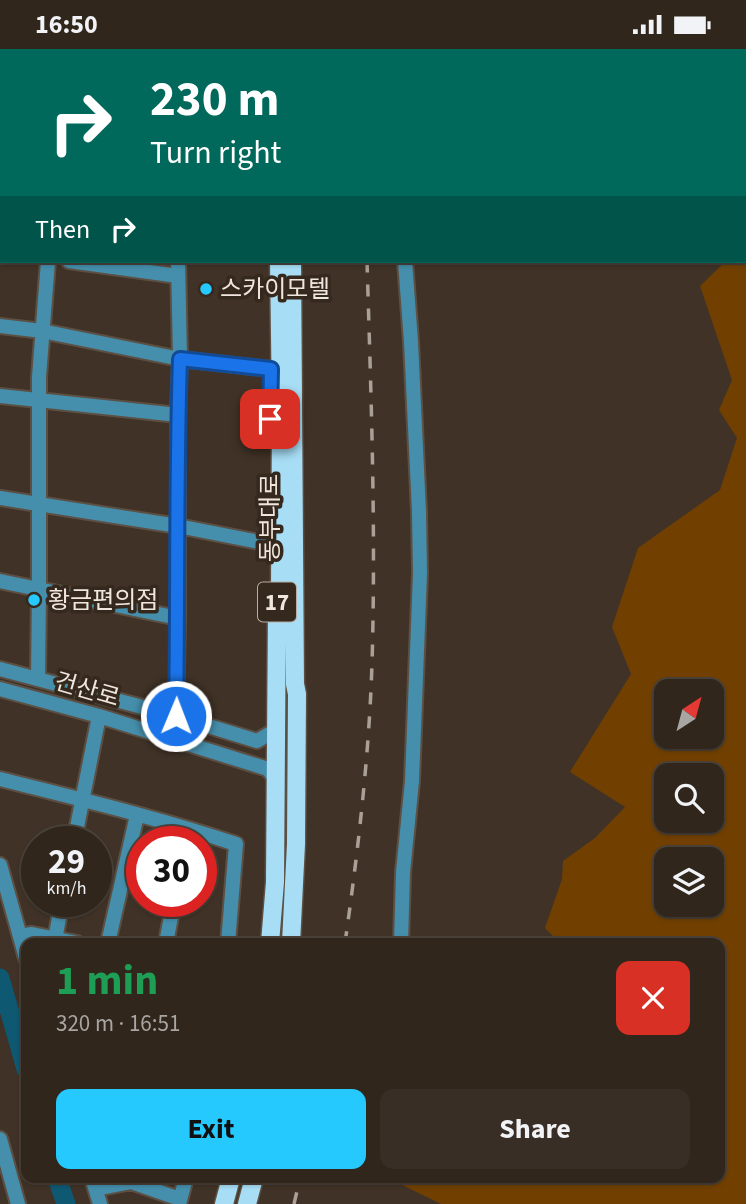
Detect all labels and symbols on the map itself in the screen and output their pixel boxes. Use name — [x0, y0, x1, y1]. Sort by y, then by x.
place label: 스카이모텔 — [220, 272, 330, 307]
marker: 스카이모텔 — [198, 281, 214, 297]
pin — [240, 389, 300, 449]
street label: 동부대로 — [253, 474, 288, 562]
place label: 황금편의점 — [48, 583, 158, 618]
road number: 17 — [258, 583, 296, 621]
marker: 황금편의점 — [26, 592, 42, 608]
street label: 건산로 — [50, 664, 124, 716]
position arrow — [139, 679, 213, 753]
north arrow — [654, 679, 724, 749]
speed limit sign: 30 — [126, 826, 217, 917]

